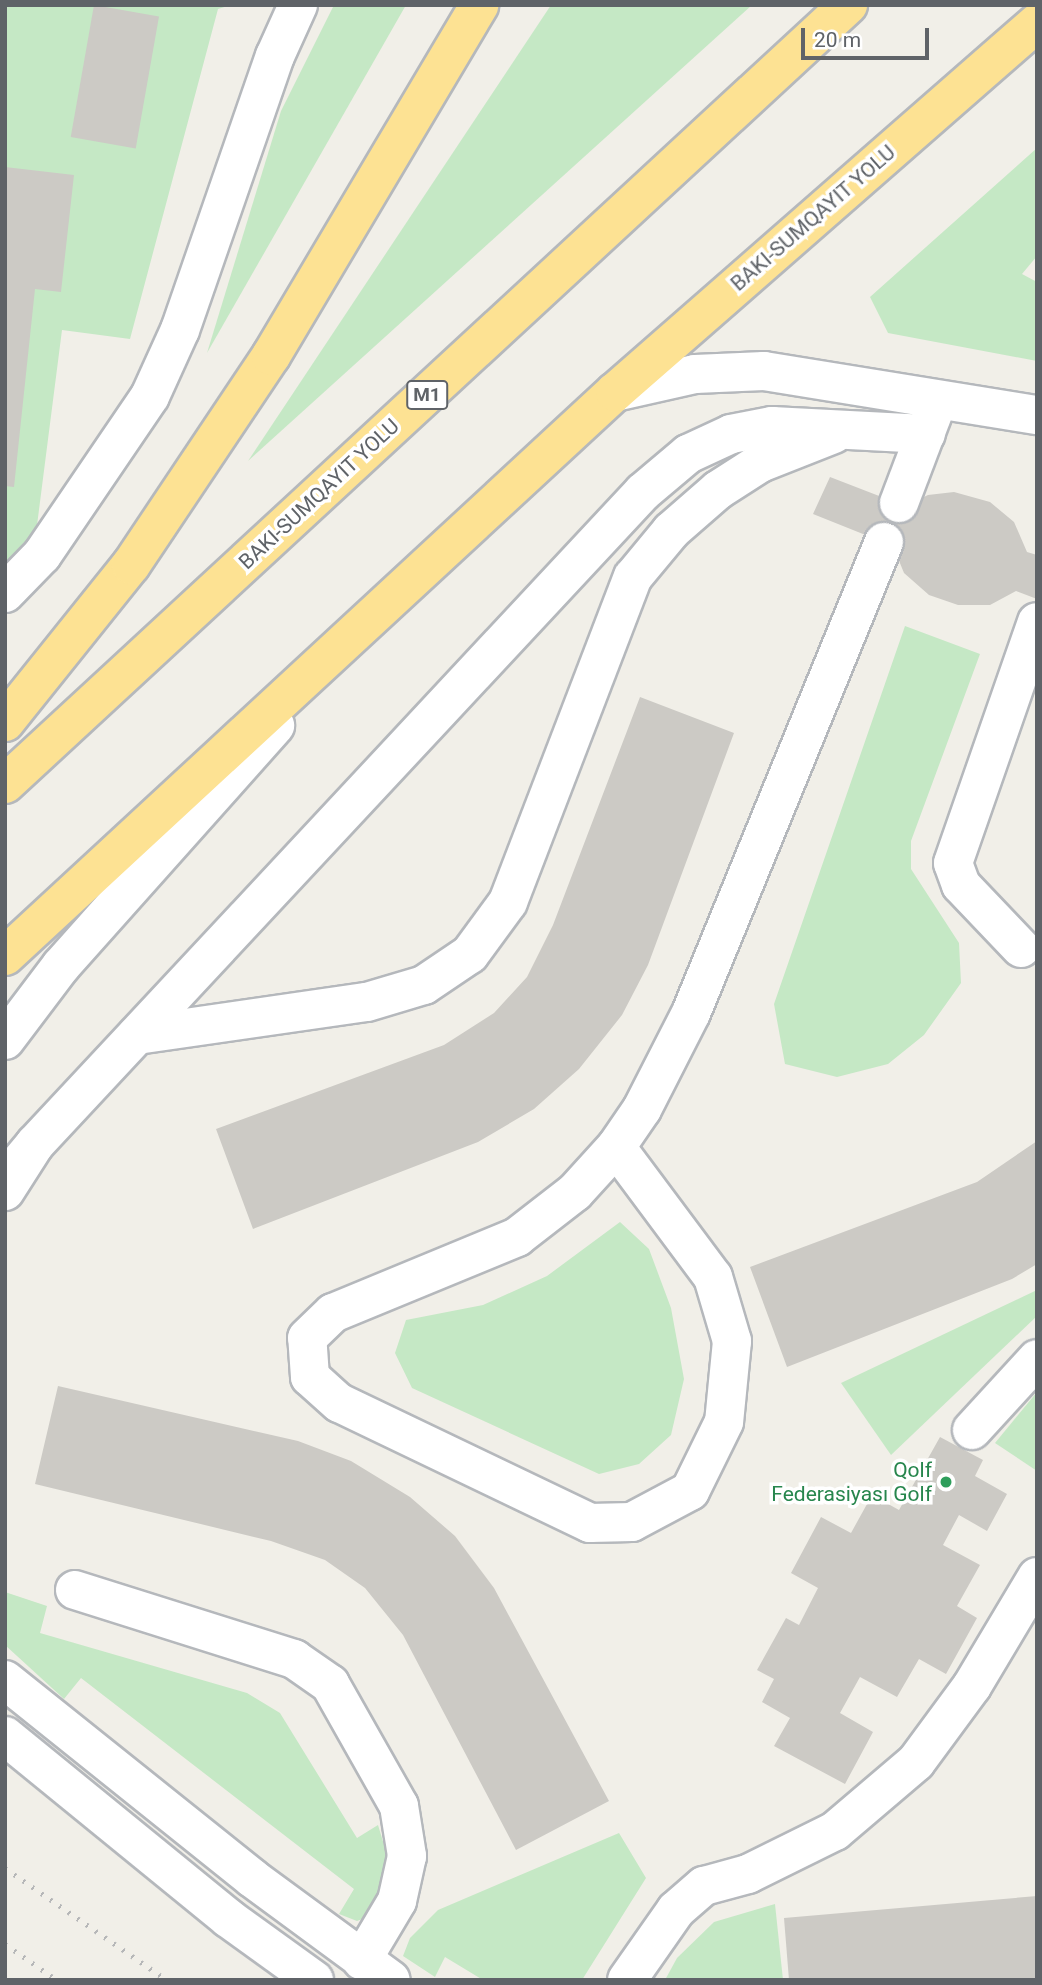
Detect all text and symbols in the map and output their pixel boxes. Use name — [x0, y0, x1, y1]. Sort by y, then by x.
scale bar — [804, 14, 932, 58]
text: 20 m — [814, 28, 861, 52]
street label: BAKI-SUMQAYIT YOLU — [725, 140, 901, 296]
road number: M1 — [406, 380, 448, 410]
street label: BAKI-SUMQAYIT YOLU — [234, 413, 404, 575]
place label: Qolf Federasiyası Golf — [771, 1457, 932, 1507]
marker: Qolf Federasiyası Golf — [938, 1474, 954, 1490]

